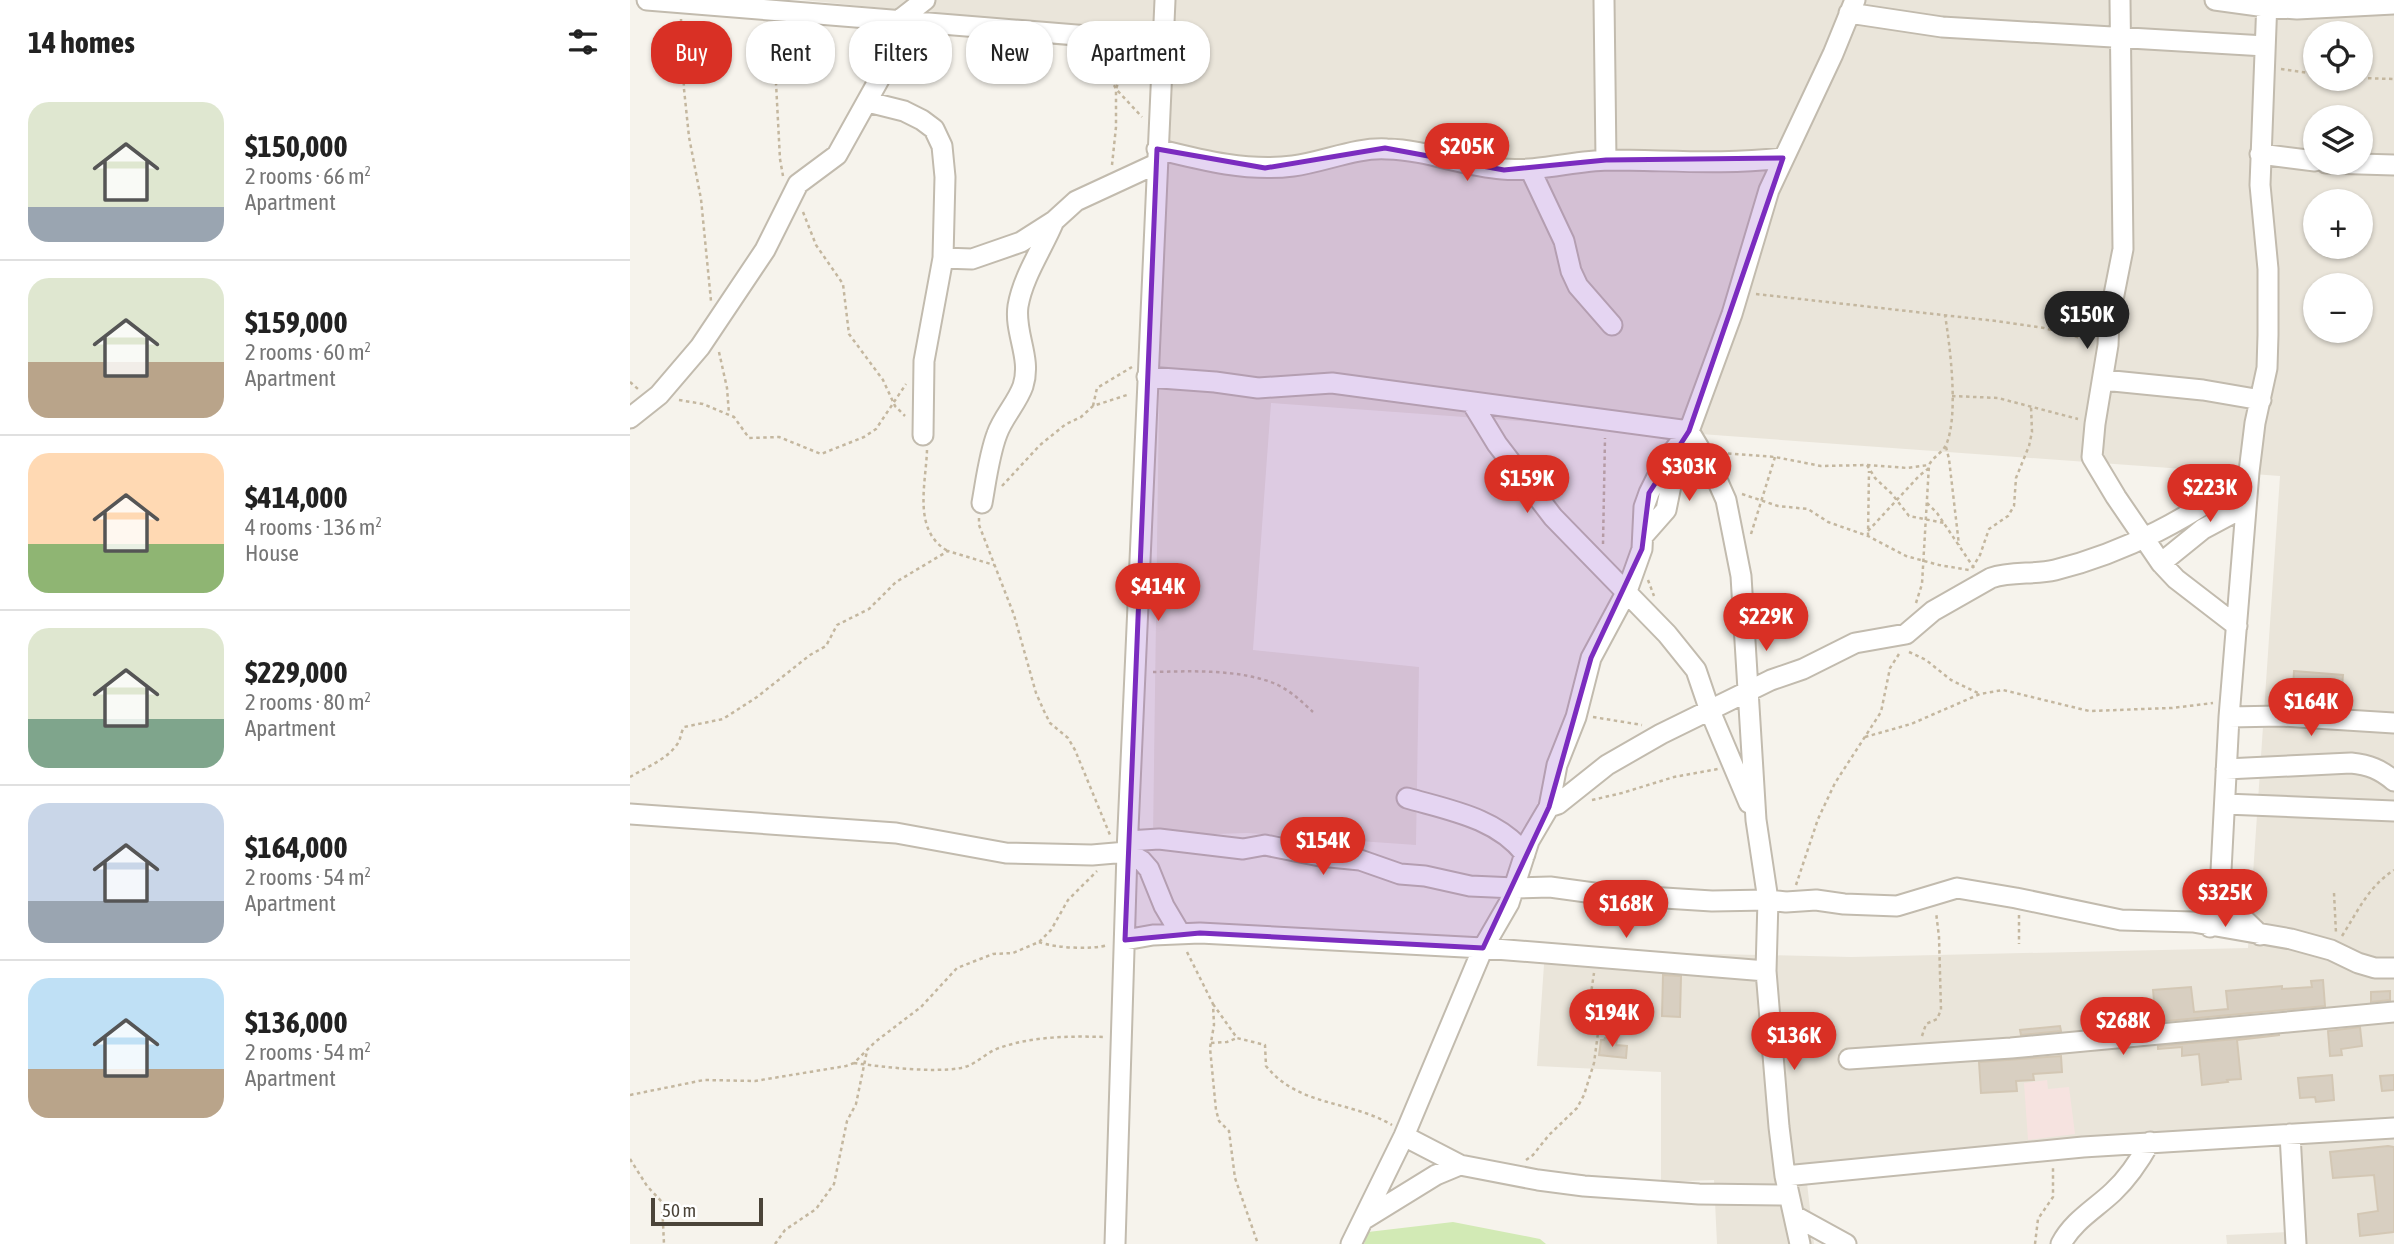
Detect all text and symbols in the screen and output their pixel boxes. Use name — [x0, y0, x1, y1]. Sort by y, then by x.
chip: Buy — [651, 21, 732, 84]
chip: Rent — [746, 21, 835, 84]
chip: Filters — [849, 21, 952, 84]
chip: New — [966, 21, 1053, 84]
chip: Apartment — [1067, 21, 1210, 84]
map controls — [2303, 21, 2373, 343]
button: locate — [2303, 21, 2373, 91]
icon: filters — [564, 23, 602, 61]
text: 14 homes — [28, 25, 135, 59]
button: layers — [2303, 105, 2373, 175]
pin: $205K — [1418, 124, 1516, 183]
text: $150,000 — [245, 129, 348, 163]
icon: home — [84, 130, 168, 214]
text: $205K — [1440, 133, 1494, 159]
text: 2 rooms · 66 m² — [245, 163, 371, 189]
text: Apartment — [245, 189, 336, 215]
button: + — [2303, 189, 2373, 259]
button: − — [2303, 273, 2373, 343]
pin: $150K — [2038, 292, 2136, 351]
text: $150K — [2060, 301, 2114, 327]
text: $159,000 — [245, 305, 348, 339]
icon: home — [84, 306, 168, 390]
text: 2 rooms · 60 m² — [245, 339, 371, 365]
text: Apartment — [245, 365, 336, 391]
pin: $303K — [1640, 444, 1738, 503]
text: $303K — [1662, 453, 1716, 479]
pin: $159K — [1478, 456, 1576, 515]
pin: $223K — [2161, 464, 2259, 524]
text: $159K — [1500, 465, 1554, 491]
text: $223K — [2183, 474, 2237, 500]
text: $414,000 — [245, 480, 348, 514]
icon: home — [84, 481, 168, 565]
text: 4 rooms · 136 m² — [245, 514, 382, 540]
text: House — [245, 540, 299, 566]
pin: $414K — [1109, 564, 1207, 623]
text: $414K — [1131, 573, 1185, 599]
pin: $229K — [1717, 594, 1815, 653]
text: $229K — [1739, 603, 1793, 629]
text: $229,000 — [245, 655, 348, 689]
icon: home — [84, 656, 168, 740]
pin: $164K — [2262, 678, 2360, 738]
text: $164K — [2284, 688, 2338, 714]
text: 2 rooms · 80 m² — [245, 689, 371, 715]
text: Apartment — [245, 715, 336, 741]
pin: $154K — [1274, 818, 1372, 877]
text: $154K — [1296, 827, 1350, 853]
text: $164,000 — [245, 830, 348, 864]
icon: home — [84, 831, 168, 915]
text: 2 rooms · 54 m² — [245, 864, 371, 890]
pin: $325K — [2176, 870, 2274, 929]
text: $325K — [2198, 879, 2252, 905]
pin: $168K — [1577, 880, 1675, 940]
text: Apartment — [245, 890, 336, 916]
text: $168K — [1599, 890, 1653, 916]
pin: $194K — [1563, 990, 1661, 1049]
pin: $268K — [2074, 998, 2172, 1057]
text: $194K — [1585, 999, 1639, 1025]
text: $136,000 — [245, 1005, 348, 1039]
icon: home — [84, 1006, 168, 1090]
text: $268K — [2096, 1007, 2150, 1033]
pin: $136K — [1745, 1012, 1843, 1072]
text: $136K — [1767, 1022, 1821, 1048]
text: 2 rooms · 54 m² — [245, 1039, 371, 1065]
text: Apartment — [245, 1065, 336, 1091]
scale bar — [651, 1195, 763, 1227]
text: 50 m — [662, 1199, 696, 1221]

